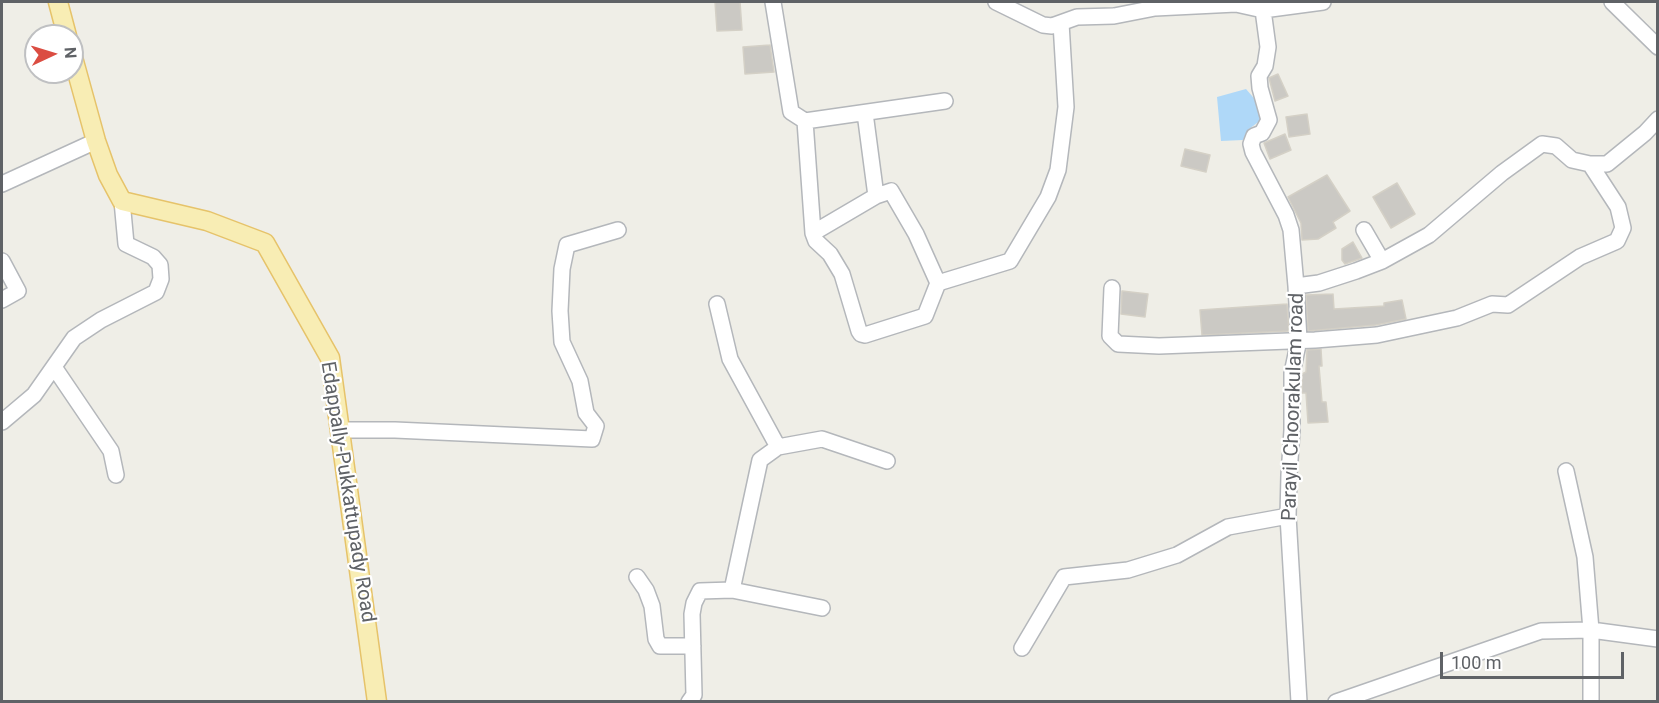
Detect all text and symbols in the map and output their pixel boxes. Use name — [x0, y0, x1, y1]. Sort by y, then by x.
north arrow — [24, 24, 84, 84]
text: N — [61, 47, 80, 59]
street label: Parayil Choorakulam road — [1278, 292, 1310, 522]
street label: Edappally-Pukkattupady Road — [314, 360, 380, 624]
scale bar — [1443, 640, 1628, 678]
text: 100 m — [1451, 652, 1502, 673]

